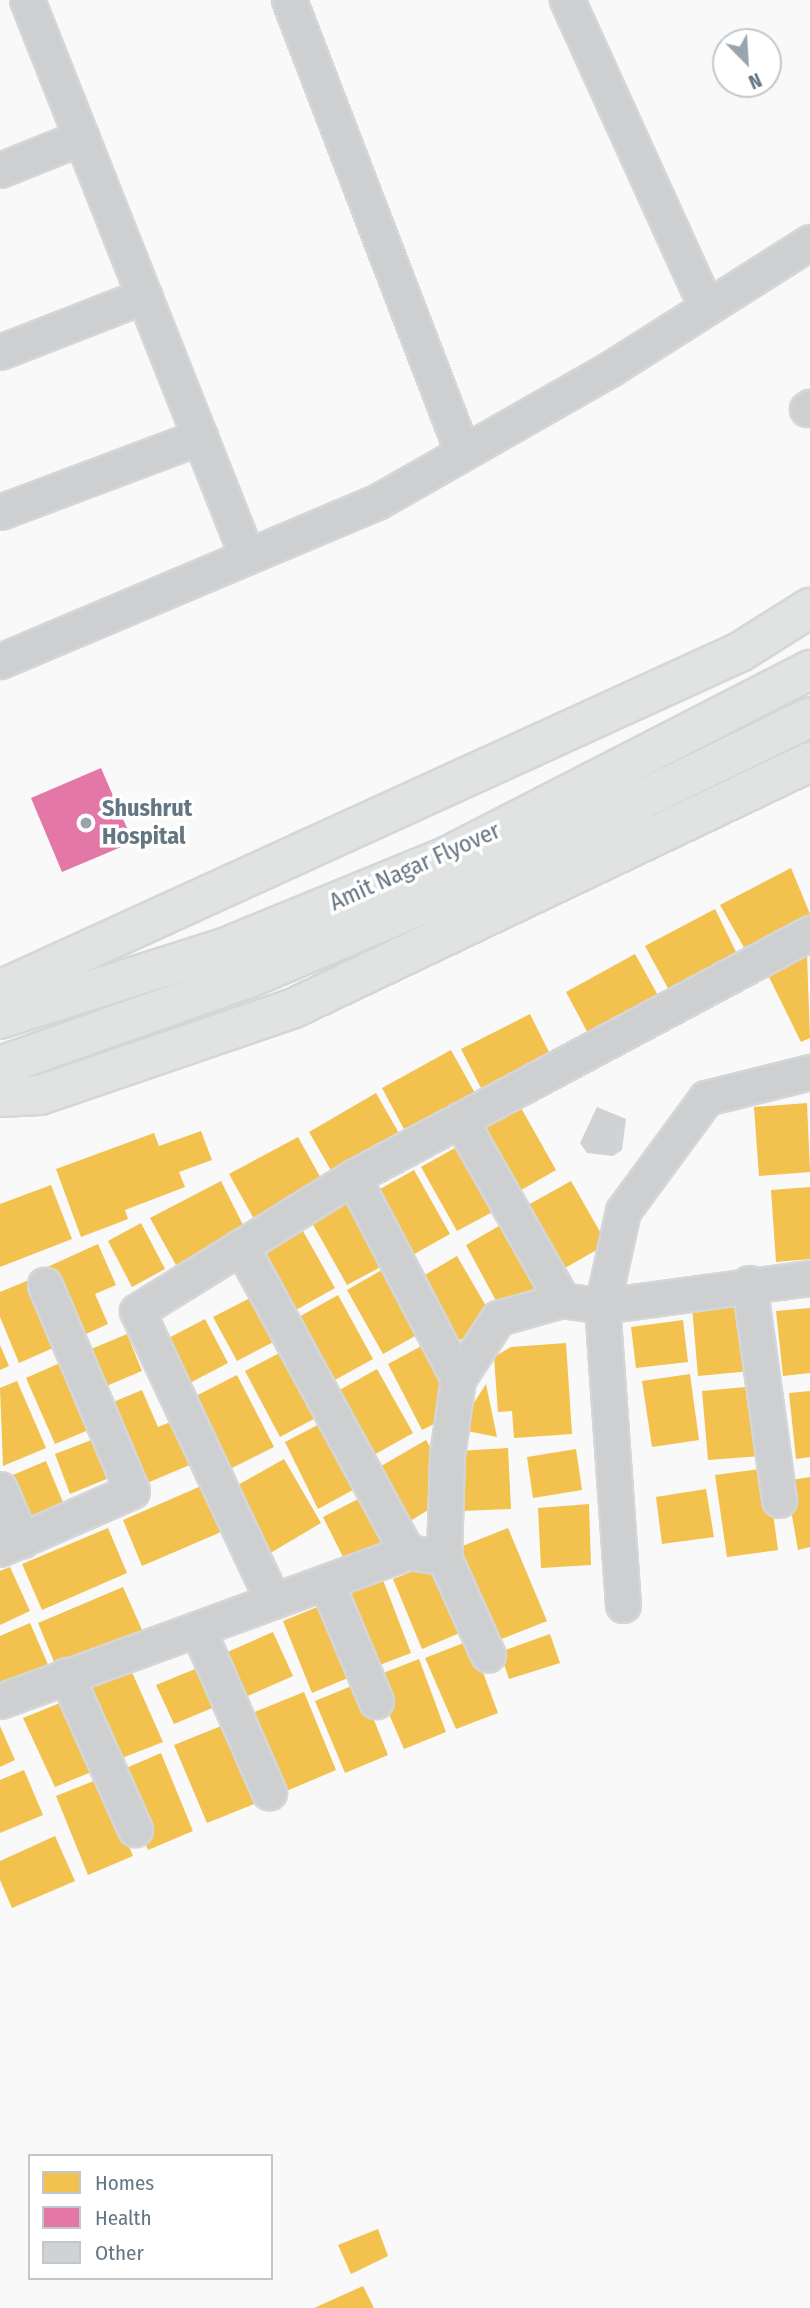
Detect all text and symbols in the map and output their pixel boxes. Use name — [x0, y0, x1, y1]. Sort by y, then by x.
north arrow — [712, 28, 782, 98]
text: N — [745, 68, 765, 94]
place label: Shushrut Hospital — [102, 795, 192, 851]
marker: Shushrut Hospital — [76, 813, 96, 833]
street label: Amit Nagar Flyover — [325, 817, 505, 917]
legend — [28, 2154, 273, 2280]
text: Homes — [95, 2170, 154, 2196]
text: Health — [95, 2205, 151, 2231]
text: Other — [95, 2240, 144, 2266]

